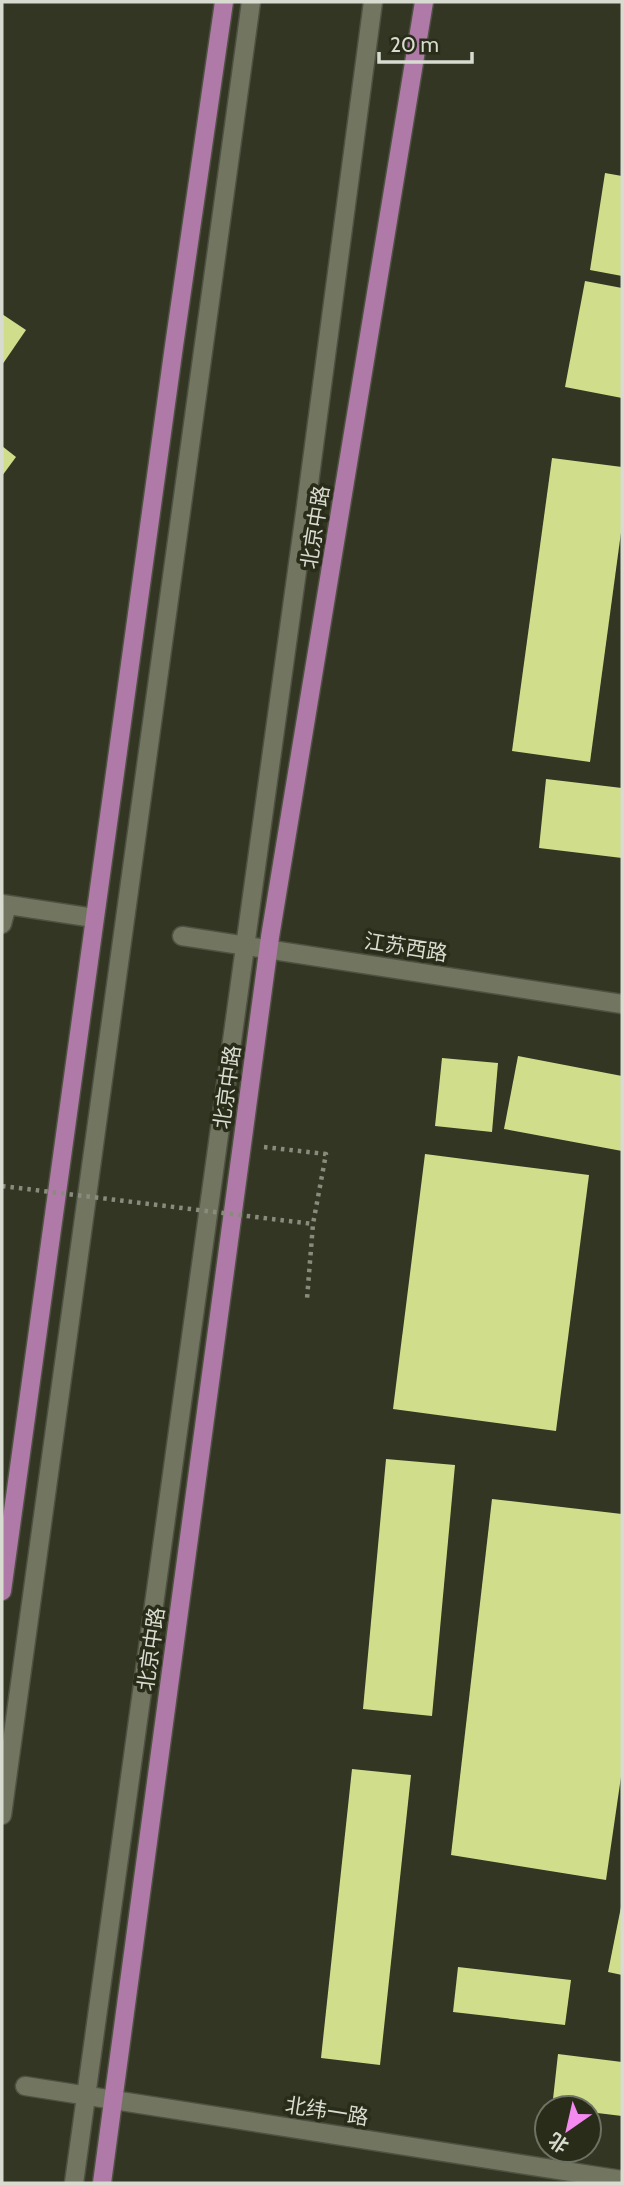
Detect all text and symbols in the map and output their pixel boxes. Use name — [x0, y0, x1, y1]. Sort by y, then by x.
scale bar — [379, 21, 472, 65]
text: 20 m — [390, 32, 439, 57]
street label: 北京中路 — [296, 484, 334, 570]
street label: 江苏西路 — [363, 928, 449, 966]
street label: 北京中路 — [209, 1044, 245, 1130]
street label: 北京中路 — [133, 1606, 169, 1692]
street label: 北纬一路 — [284, 2092, 370, 2130]
north arrow — [533, 2094, 603, 2164]
text: 北 — [544, 2128, 573, 2158]

